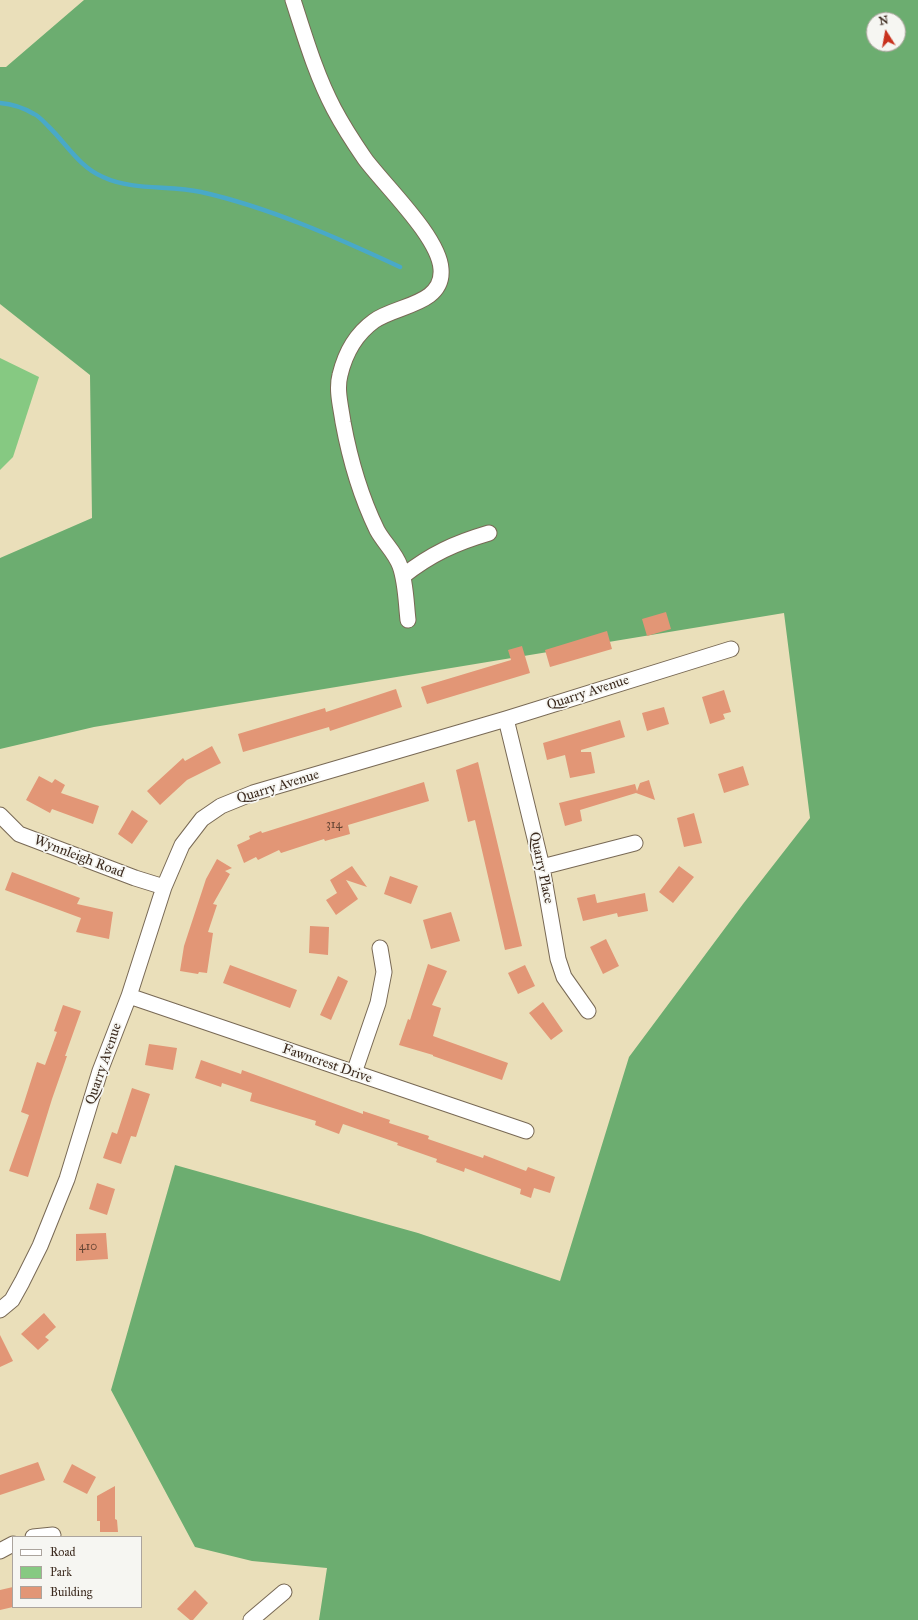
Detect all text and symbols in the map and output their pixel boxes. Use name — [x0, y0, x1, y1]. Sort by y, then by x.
north arrow — [866, 12, 906, 52]
text: N — [878, 13, 890, 28]
street label: Quarry Avenue — [545, 672, 631, 714]
street label: Quarry Avenue — [235, 766, 321, 808]
house number: 314 — [326, 818, 342, 832]
street label: Quarry Place — [525, 831, 557, 905]
street label: Wynnleigh Road — [31, 832, 127, 882]
street label: Quarry Avenue — [82, 1021, 126, 1107]
street label: Fawncrest Drive — [280, 1041, 374, 1087]
house number: 410 — [79, 1240, 97, 1254]
legend — [12, 1536, 142, 1608]
text: Road — [50, 1545, 76, 1559]
text: Park — [50, 1565, 72, 1579]
text: Building — [50, 1585, 92, 1599]

